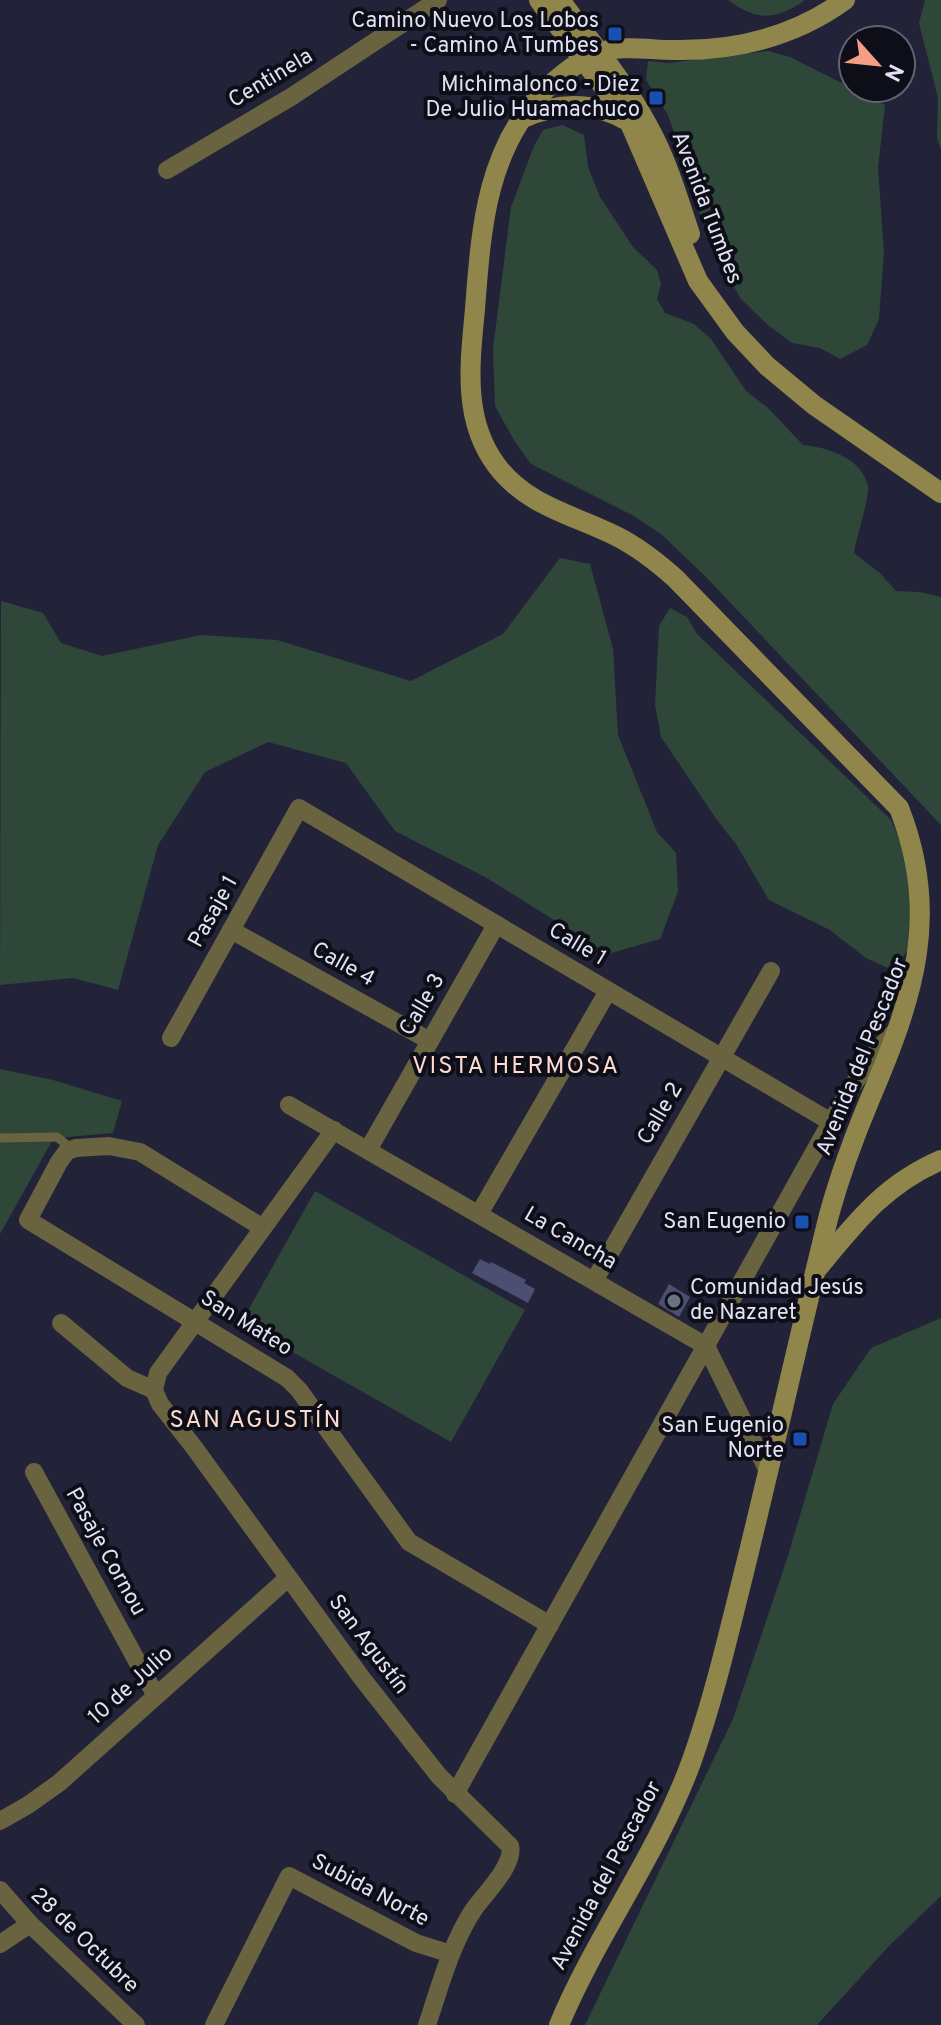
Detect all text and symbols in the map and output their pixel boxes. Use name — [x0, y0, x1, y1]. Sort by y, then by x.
place label: Camino Nuevo Los Lobos - Camino A Tumbes — [351, 8, 599, 60]
north arrow — [837, 24, 917, 104]
marker: Camino Nuevo Los Lobos - Camino A Tumbes — [606, 25, 624, 43]
street label: Centinela — [224, 43, 318, 115]
text: N — [877, 59, 908, 85]
place label: Michimalonco - Diez De Julio Huamachuco — [425, 72, 640, 124]
marker: Michimalonco - Diez De Julio Huamachuco — [647, 89, 665, 107]
street label: Avenida Tumbes — [665, 128, 747, 288]
street label: Pasaje 1 — [183, 871, 245, 953]
street label: Calle 1 — [543, 917, 611, 973]
street label: Calle 4 — [307, 937, 379, 993]
street label: Avenida del Pescador — [811, 954, 915, 1160]
street label: Calle 3 — [394, 969, 452, 1041]
district label: VISTA HERMOSA — [412, 1052, 620, 1082]
street label: Calle 2 — [632, 1078, 690, 1150]
street label: La Cancha — [519, 1202, 621, 1276]
place label: San Eugenio — [663, 1209, 786, 1236]
marker: San Eugenio — [793, 1213, 811, 1231]
place label: Comunidad Jesús de Nazaret — [690, 1275, 864, 1327]
street label: San Mateo — [195, 1285, 297, 1363]
marker: Comunidad Jesús de Nazaret — [665, 1292, 683, 1310]
district label: SAN AGUSTÍN — [170, 1404, 342, 1436]
place label: San Eugenio Norte — [661, 1413, 784, 1465]
marker: San Eugenio Norte — [791, 1430, 809, 1448]
street label: Pasaje Cornou — [59, 1483, 151, 1621]
street label: San Agustín — [322, 1590, 414, 1700]
street label: 10 de Julio — [83, 1641, 179, 1731]
street label: Avenida del Pescador — [546, 1776, 669, 1975]
street label: Subida Norte — [307, 1849, 433, 1933]
street label: 28 de Octubre — [24, 1883, 144, 1999]

